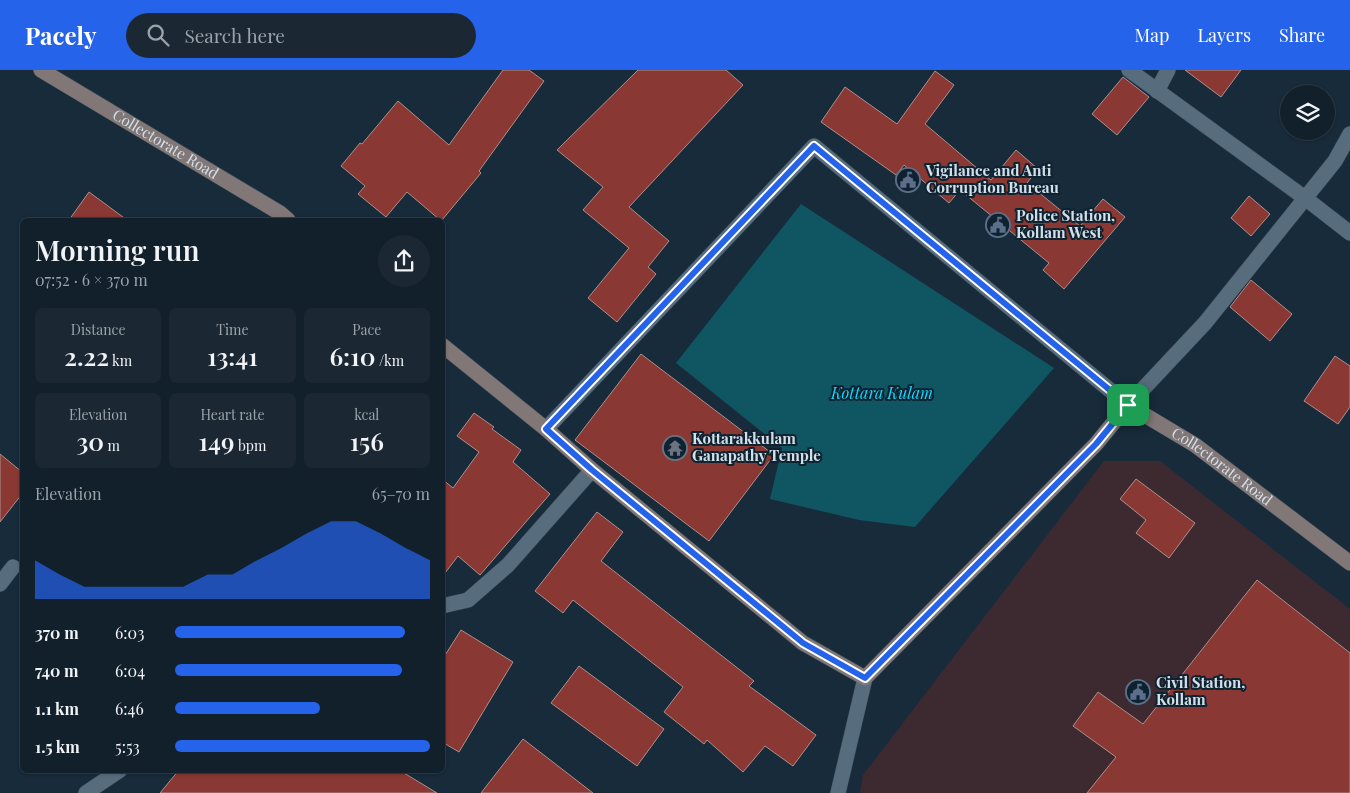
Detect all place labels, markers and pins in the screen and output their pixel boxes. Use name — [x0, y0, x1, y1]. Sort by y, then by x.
place label: Vigilance and Anti Corruption Bureau — [925, 160, 1059, 197]
public building icon: Vigilance and Anti Corruption Bureau — [895, 167, 921, 193]
place label: Police Station, Kollam West — [1016, 205, 1115, 242]
public building icon: Police Station, Kollam West — [985, 212, 1011, 238]
pin — [1107, 384, 1149, 426]
place label: Kottarakkulam Ganapathy Temple — [692, 428, 821, 465]
temple icon: Kottarakkulam Ganapathy Temple — [662, 435, 688, 461]
place label: Civil Station, Kollam — [1156, 672, 1245, 709]
public building icon: Civil Station, Kollam — [1125, 679, 1151, 705]

